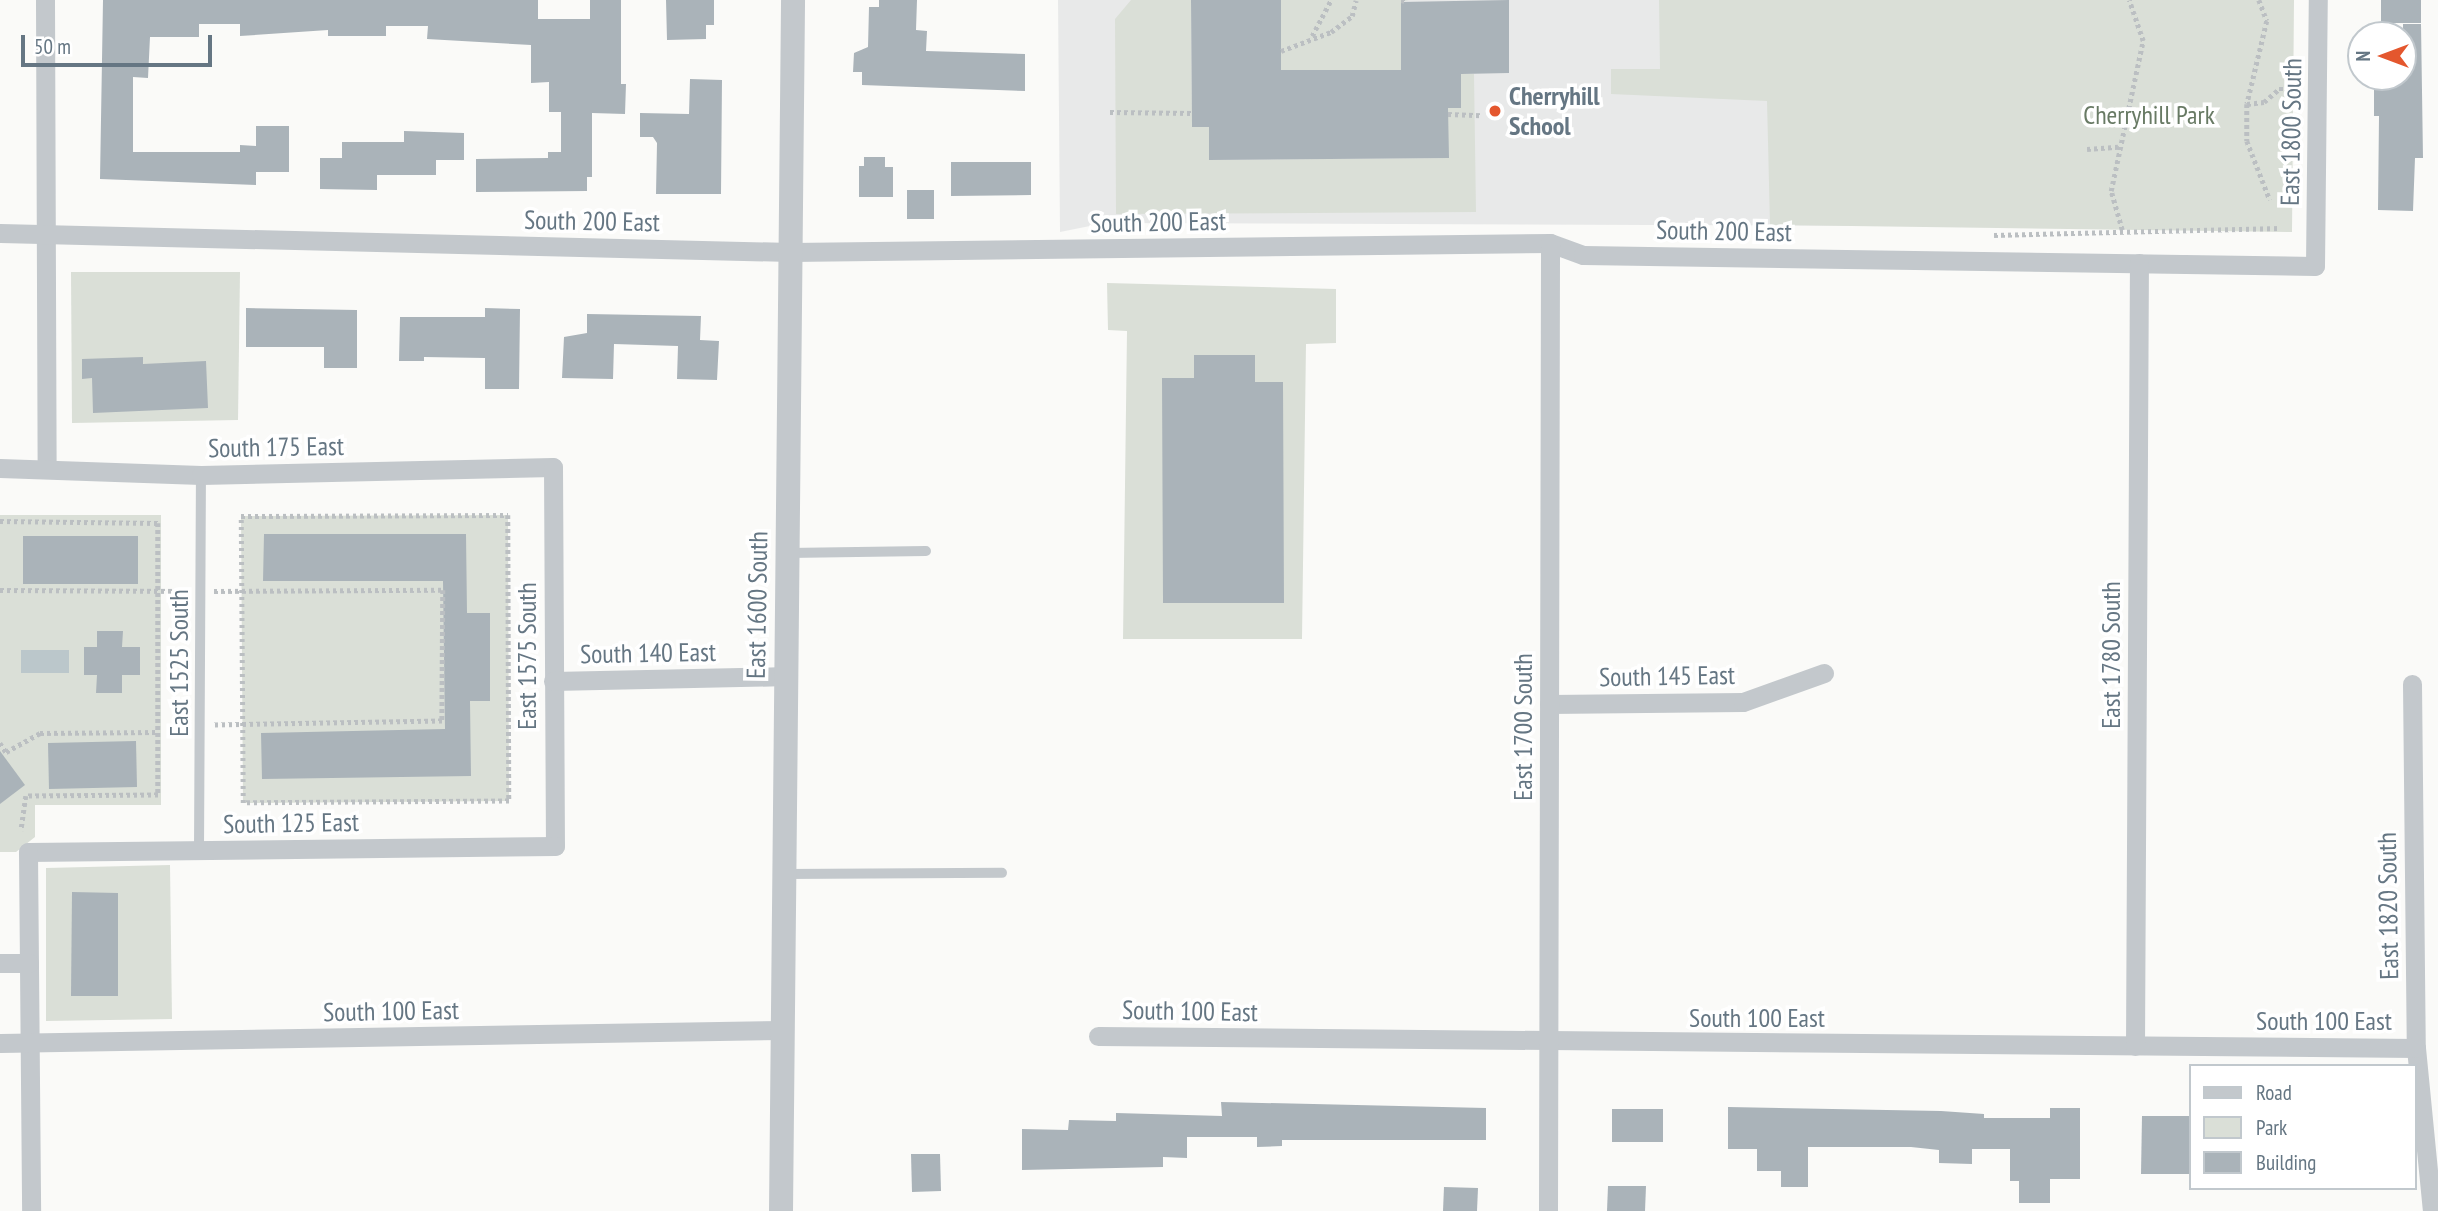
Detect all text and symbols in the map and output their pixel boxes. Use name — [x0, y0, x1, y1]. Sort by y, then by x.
scale bar — [24, 21, 215, 65]
north arrow — [2347, 21, 2417, 91]
text: 50 m — [34, 33, 71, 60]
text: N — [2351, 51, 2375, 61]
street label: East 1800 South — [2274, 58, 2308, 206]
place label: Cherryhill School — [1509, 80, 1599, 142]
park label: Cherryhill Park — [2083, 99, 2215, 131]
marker: Cherryhill School — [1487, 103, 1503, 119]
street label: South 200 East — [524, 204, 660, 238]
street label: South 200 East — [1090, 205, 1226, 239]
street label: South 200 East — [1656, 214, 1792, 248]
street label: South 175 East — [208, 430, 344, 464]
street label: East 1600 South — [740, 531, 774, 679]
street label: East 1780 South — [2095, 581, 2127, 729]
street label: East 1575 South — [511, 582, 543, 730]
street label: East 1525 South — [163, 589, 195, 737]
street label: South 140 East — [580, 636, 716, 670]
street label: East 1700 South — [1507, 653, 1539, 801]
street label: South 145 East — [1599, 659, 1735, 693]
street label: South 125 East — [223, 806, 359, 840]
street label: East 1820 South — [2371, 832, 2405, 980]
street label: South 100 East — [323, 994, 459, 1028]
street label: South 100 East — [1122, 994, 1258, 1028]
street label: South 100 East — [1689, 1002, 1825, 1034]
street label: South 100 East — [2256, 1005, 2392, 1037]
legend — [2190, 1064, 2417, 1190]
text: Road — [2256, 1079, 2292, 1106]
text: Park — [2256, 1114, 2287, 1141]
text: Building — [2256, 1149, 2316, 1176]

